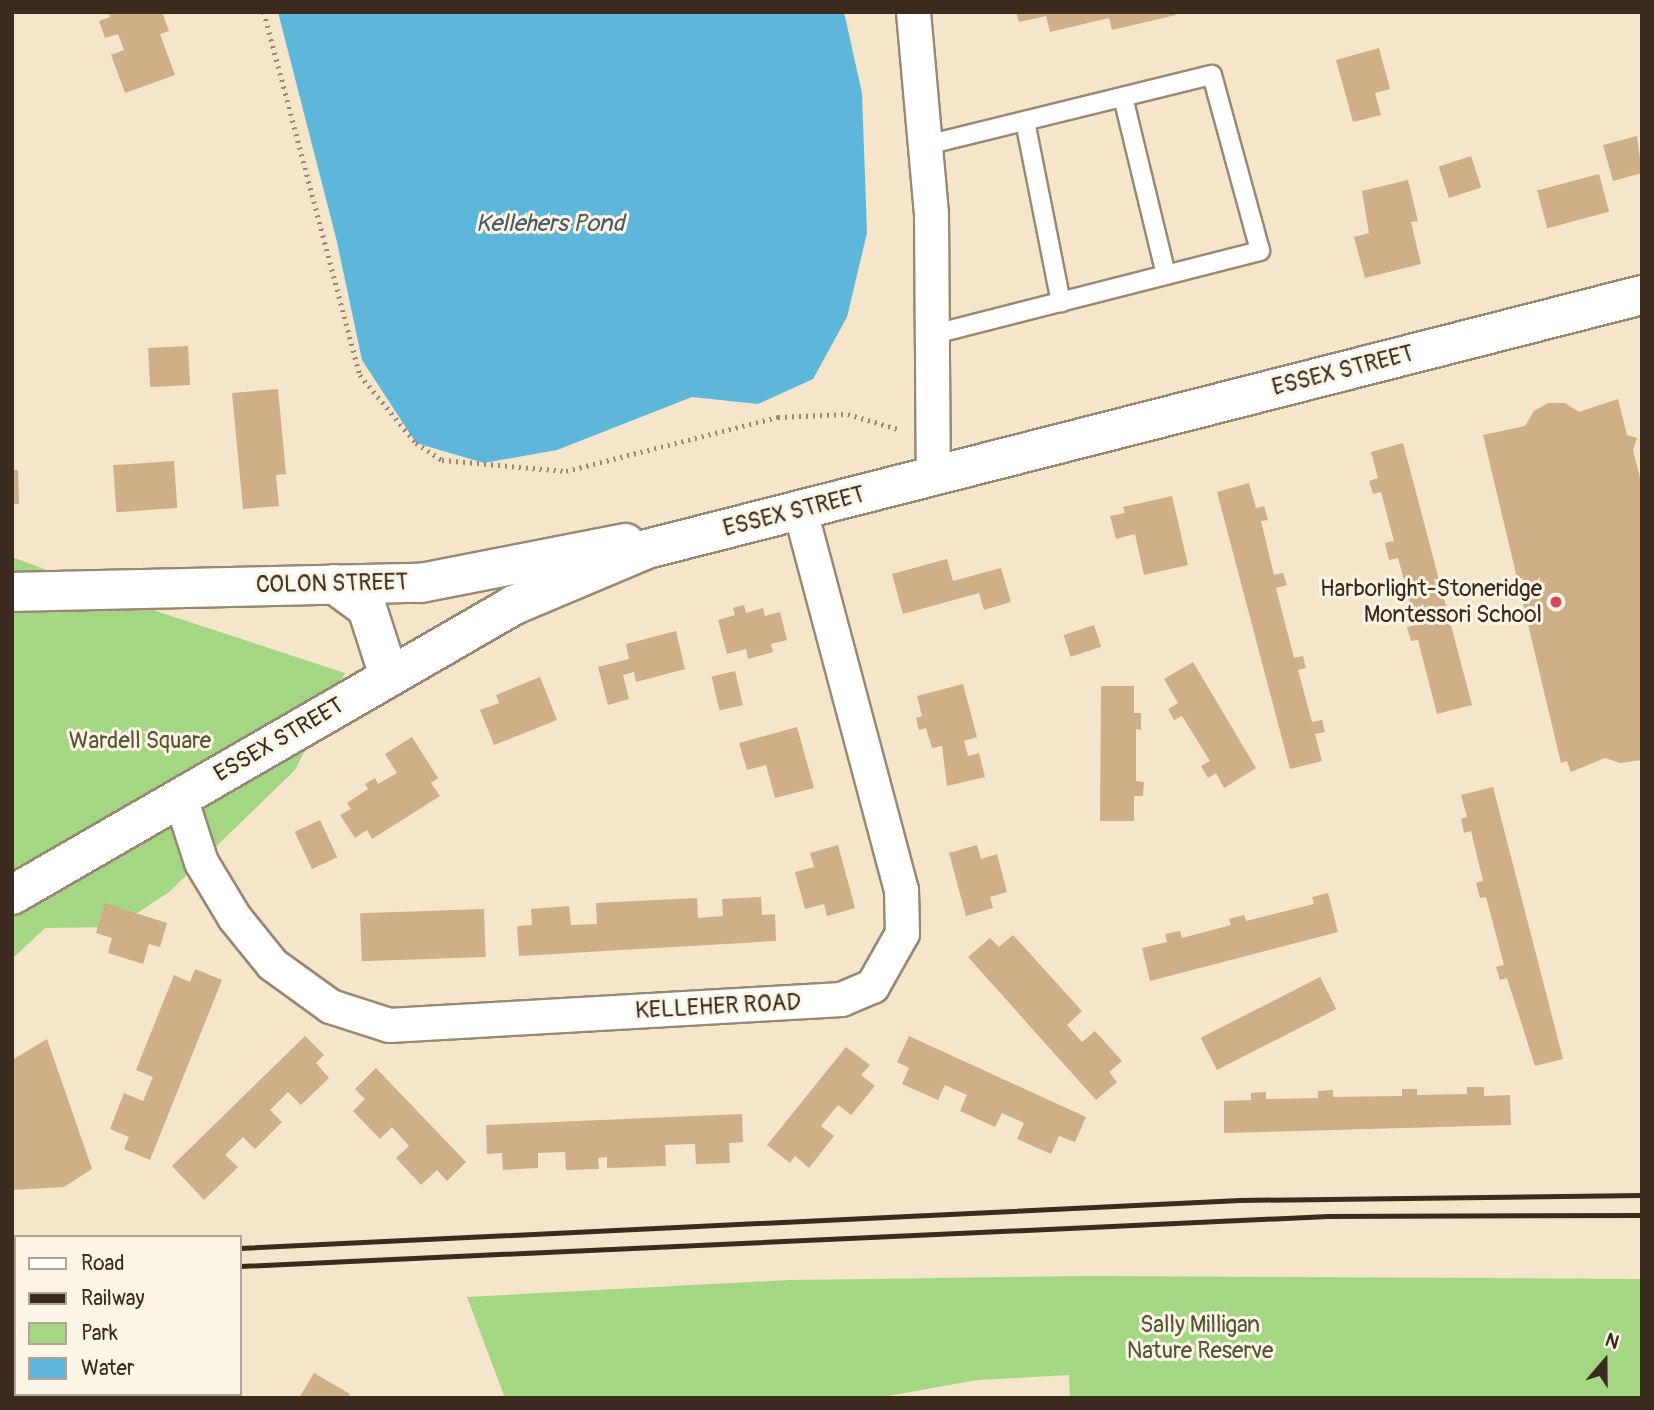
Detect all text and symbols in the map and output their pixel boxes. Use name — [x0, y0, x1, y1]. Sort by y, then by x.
water label: Kellehers Pond — [476, 210, 624, 238]
street label: ESSEX STREET — [1269, 340, 1417, 402]
street label: ESSEX STREET — [720, 481, 868, 543]
street label: COLON STREET — [256, 569, 408, 599]
place label: Harborlight-Stoneridge Montessori School — [1320, 575, 1542, 629]
marker: Harborlight-Stoneridge Montessori School — [1548, 594, 1564, 610]
street label: ESSEX STREET — [209, 692, 349, 788]
park label: Wardell Square — [69, 727, 211, 755]
street label: KELLEHER ROAD — [634, 989, 802, 1025]
legend — [14, 1235, 242, 1396]
text: Road — [81, 1250, 125, 1277]
text: Railway — [81, 1285, 145, 1312]
park label: Sally Milligan Nature Reserve — [1127, 1311, 1273, 1365]
text: Park — [81, 1320, 118, 1347]
north arrow — [1570, 1326, 1640, 1396]
text: N — [1602, 1328, 1622, 1355]
text: Water — [81, 1355, 134, 1382]

